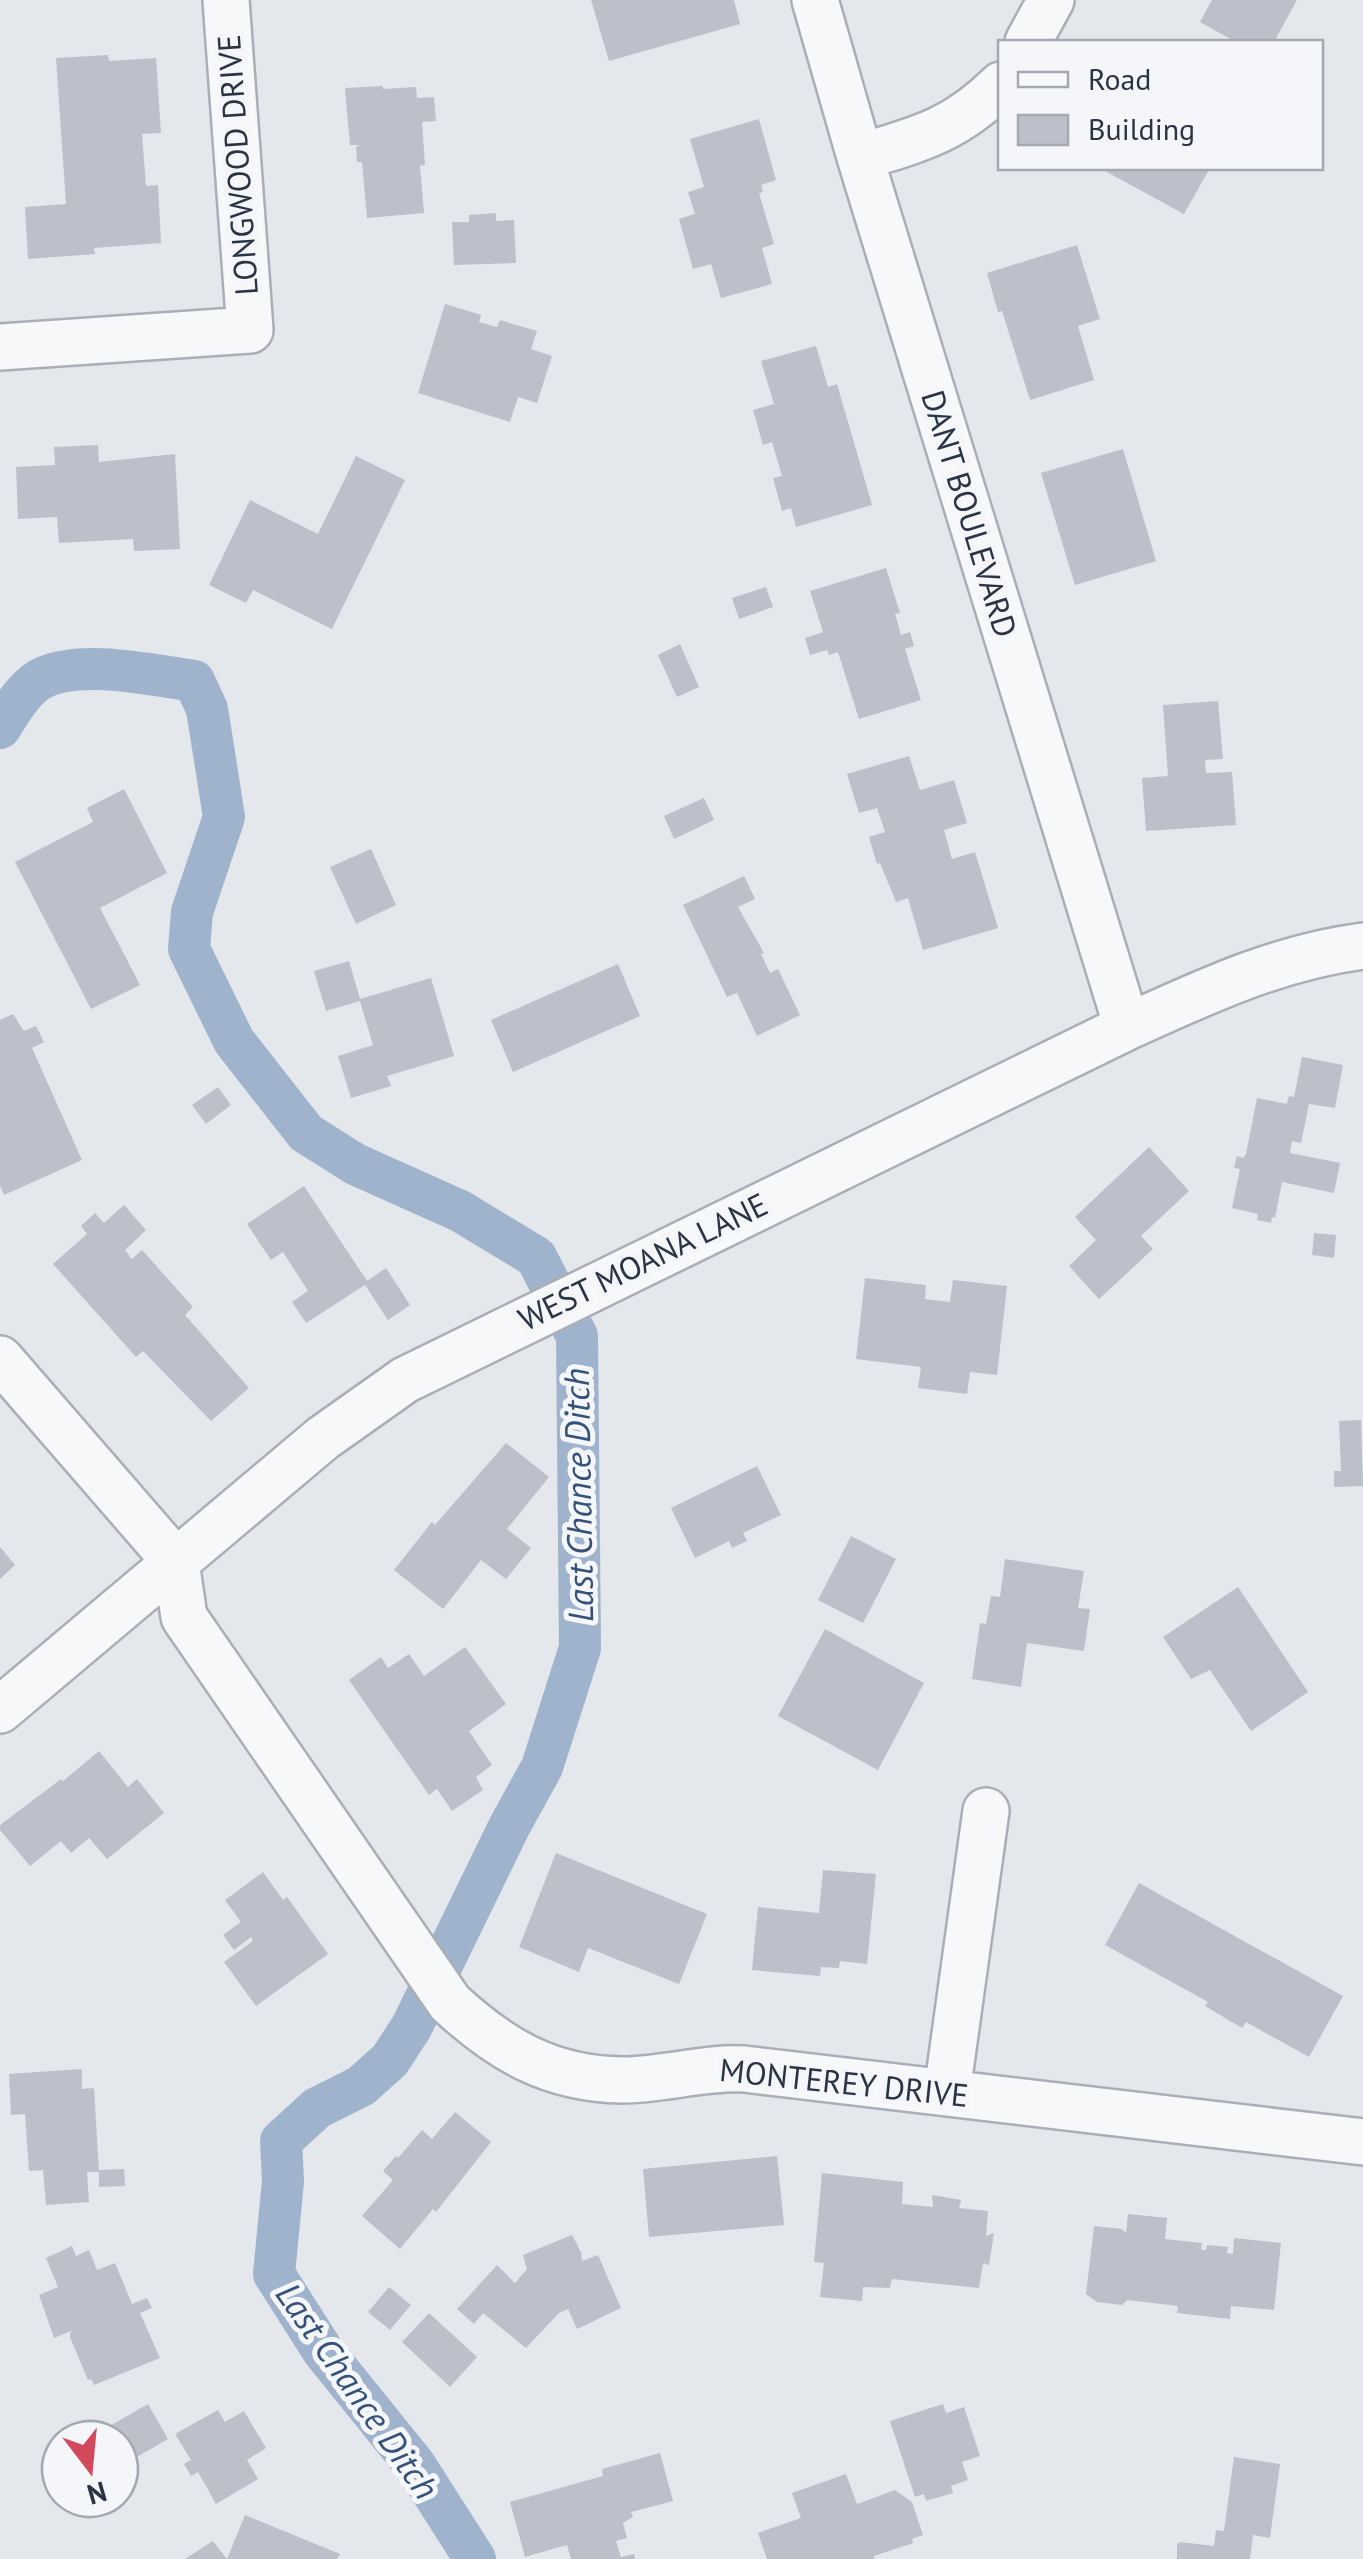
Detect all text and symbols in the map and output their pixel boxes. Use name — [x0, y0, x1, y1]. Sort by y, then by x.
street label: LONGWOOD DRIVE — [207, 33, 267, 297]
legend — [998, 40, 1323, 170]
text: Road — [1088, 59, 1152, 98]
text: Building — [1088, 109, 1195, 148]
street label: DANT BOULEVARD — [912, 385, 1027, 642]
street label: WEST MOANA LANE — [511, 1183, 774, 1340]
water label: Last Chance Ditch — [553, 1367, 603, 1623]
street label: MONTEREY DRIVE — [718, 2048, 971, 2116]
water label: Last Chance Ditch — [266, 2273, 450, 2508]
north arrow — [40, 2419, 140, 2519]
text: N — [83, 2473, 111, 2514]

